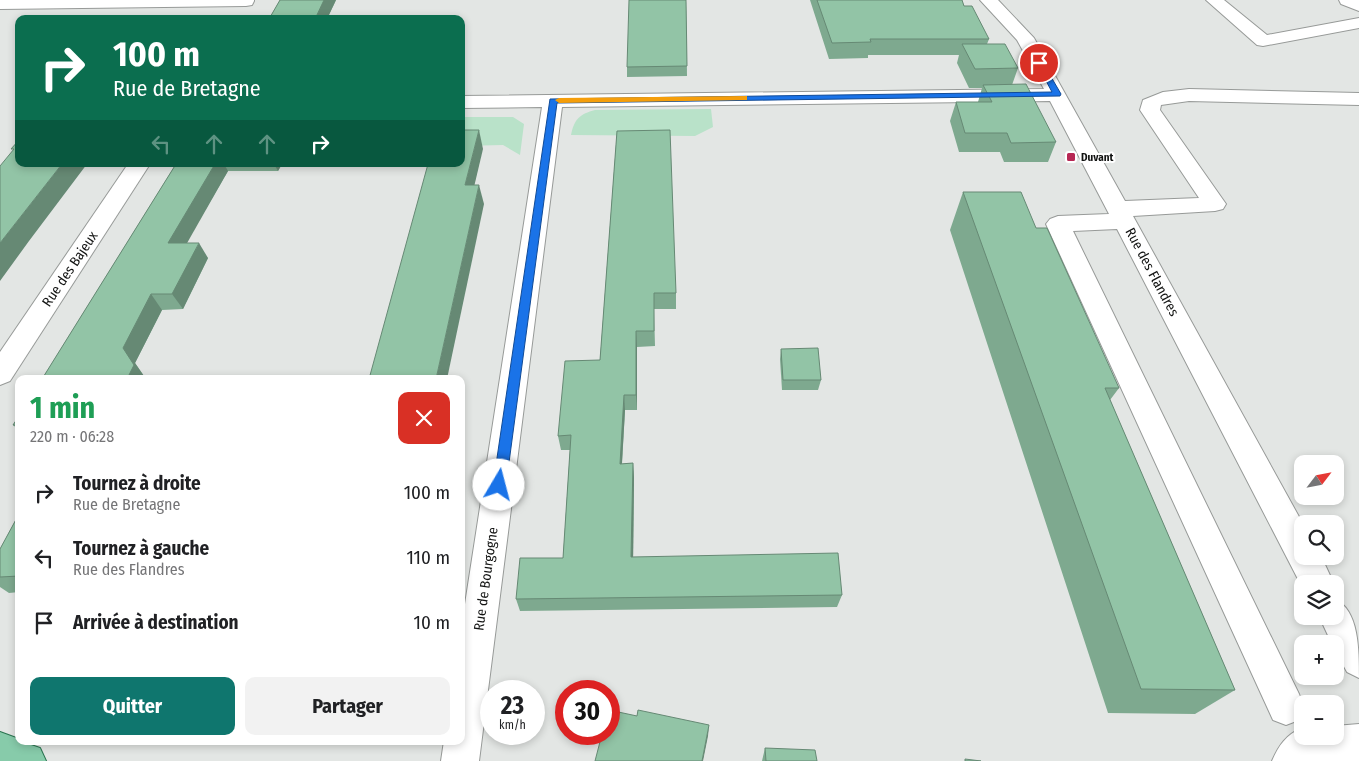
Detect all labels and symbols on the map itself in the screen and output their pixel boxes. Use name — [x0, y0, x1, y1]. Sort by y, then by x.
pin — [1018, 42, 1060, 84]
marker: Duvant — [1065, 151, 1077, 163]
place label: Duvant — [1081, 151, 1113, 164]
street label: Rue des Flandres — [1122, 225, 1182, 319]
street label: Rue des Bajeux — [39, 227, 102, 310]
north arrow — [1294, 455, 1344, 505]
position arrow — [472, 458, 524, 510]
street label: Rue de Bourgogne — [470, 526, 502, 632]
speed limit sign: 30 — [555, 680, 620, 745]

